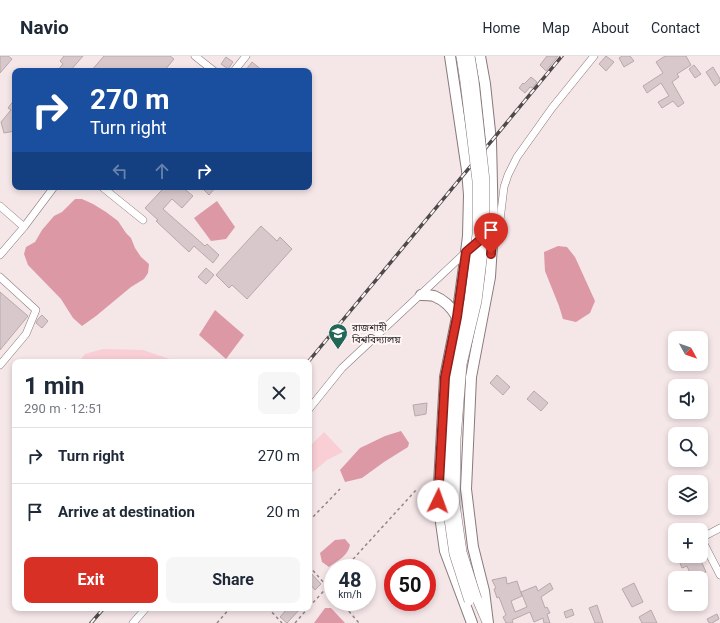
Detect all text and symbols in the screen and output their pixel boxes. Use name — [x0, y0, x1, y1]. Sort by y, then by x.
text: Navio — [20, 16, 69, 39]
text: Home — [482, 20, 520, 36]
text: Map — [542, 20, 570, 36]
text: About — [592, 20, 629, 36]
text: Contact — [651, 20, 700, 36]
text: 270 m — [90, 83, 169, 116]
icon: right — [24, 84, 76, 136]
text: Turn right — [90, 117, 167, 138]
icon: left — [109, 160, 131, 182]
icon: ahead — [151, 160, 173, 182]
icon: right — [193, 160, 215, 182]
pin — [474, 213, 508, 254]
icon: arrive — [480, 219, 502, 241]
school or university icon: রাজশাহী বিশ্ববিদ্যালয় — [327, 322, 349, 350]
place label: রাজশাহী বিশ্ববিদ্যালয় — [351, 322, 401, 345]
north arrow — [668, 331, 708, 371]
map controls — [668, 331, 708, 611]
text: 1 min — [24, 372, 84, 400]
button: close — [258, 372, 300, 414]
button: sound — [668, 379, 708, 419]
text: 290 m · 12:51 — [24, 401, 103, 416]
button: search — [668, 427, 708, 467]
icon: right — [24, 445, 46, 467]
text: Turn right — [58, 447, 124, 465]
text: 270 m — [258, 447, 300, 465]
button: layers — [668, 475, 708, 515]
position arrow — [417, 480, 459, 522]
icon: arrive — [24, 501, 46, 523]
text: Arrive at destination — [58, 503, 195, 521]
text: 20 m — [266, 503, 300, 521]
button: + — [668, 523, 708, 563]
button: Exit — [24, 557, 158, 603]
button: Share — [166, 557, 300, 603]
speed limit sign: 50 — [384, 559, 436, 611]
text: 48 — [339, 568, 361, 592]
button: − — [668, 571, 708, 611]
text: km/h — [338, 589, 362, 600]

